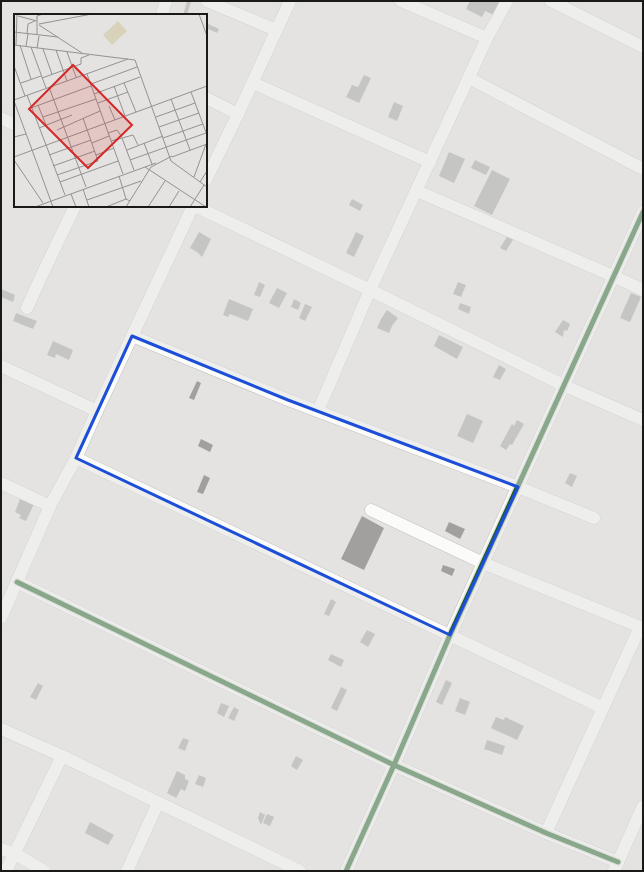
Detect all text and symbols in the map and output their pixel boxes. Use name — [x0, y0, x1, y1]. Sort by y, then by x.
inset map — [14, 14, 207, 207]

